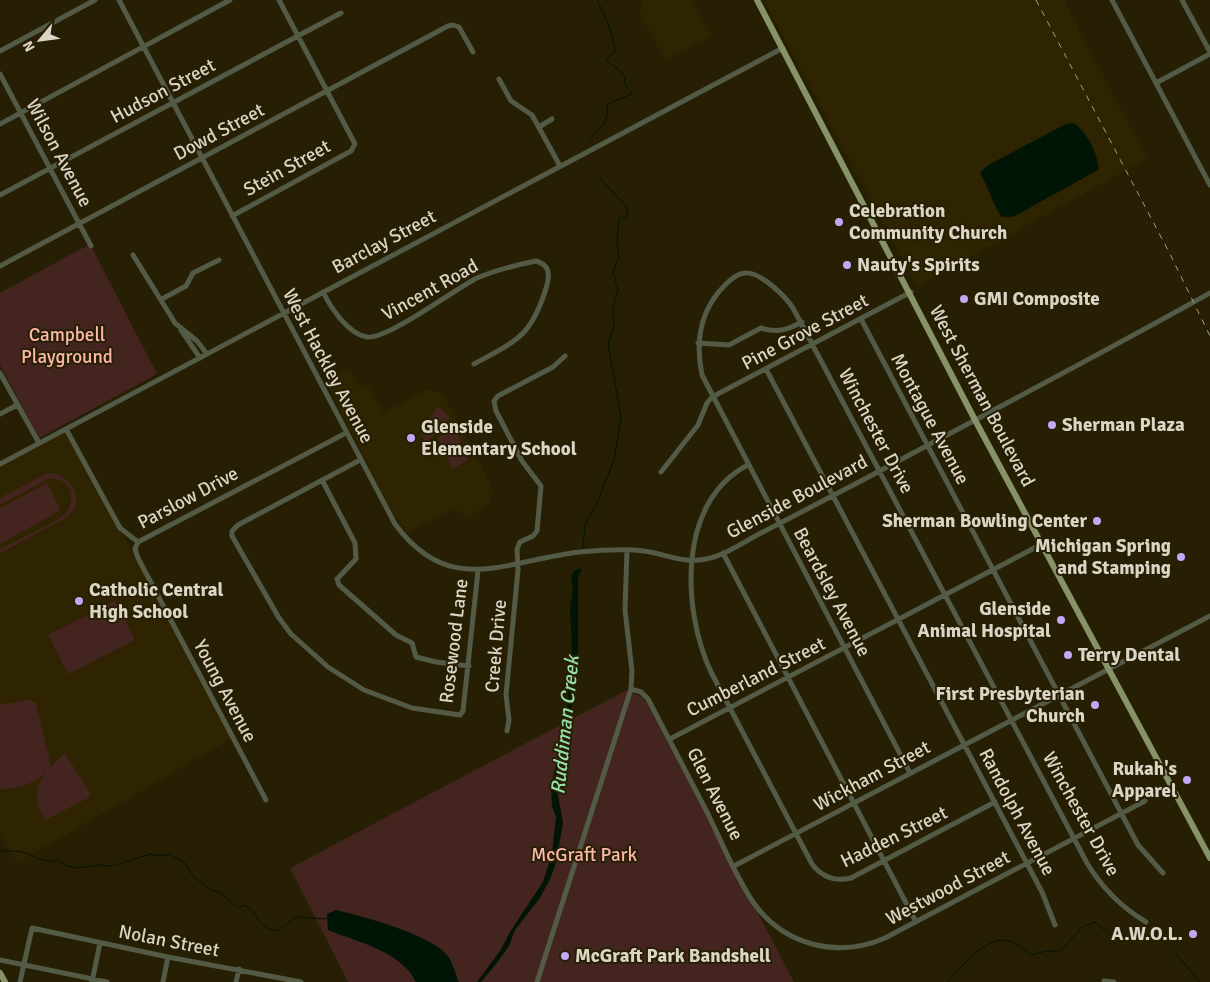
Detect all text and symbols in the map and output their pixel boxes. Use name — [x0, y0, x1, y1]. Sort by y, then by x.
north arrow — [15, 15, 65, 65]
text: N — [19, 38, 39, 54]
street label: Hudson Street — [106, 53, 220, 129]
street label: Wilson Avenue — [20, 95, 98, 211]
street label: Dowd Street — [169, 98, 269, 166]
street label: Stein Street — [239, 134, 335, 202]
place label: Celebration Community Church — [849, 199, 1007, 245]
street label: Barclay Street — [328, 204, 440, 279]
marker: Celebration Community Church — [833, 216, 845, 228]
place label: Nauty's Spirits — [857, 253, 980, 277]
street label: Vincent Road — [378, 254, 482, 326]
marker: Nauty's Spirits — [841, 259, 853, 271]
street label: West Hackley Avenue — [277, 285, 379, 447]
place label: GMI Composite — [974, 287, 1100, 311]
street label: Pine Grove Street — [738, 288, 873, 375]
marker: GMI Composite — [958, 293, 970, 305]
street label: West Sherman Boulevard — [924, 301, 1040, 491]
park label: Campbell Playground — [21, 323, 113, 369]
street label: Montague Avenue — [885, 349, 975, 489]
street label: Winchester Drive — [833, 364, 919, 498]
place label: Sherman Plaza — [1062, 413, 1185, 437]
place label: Glenside Elementary School — [421, 415, 577, 461]
marker: Sherman Plaza — [1046, 419, 1058, 431]
marker: Glenside Elementary School — [405, 432, 417, 444]
street label: Glenside Boulevard — [722, 450, 872, 544]
street label: Parslow Drive — [133, 461, 243, 535]
place label: Sherman Bowling Center — [882, 509, 1087, 533]
marker: Sherman Bowling Center — [1091, 515, 1103, 527]
street label: Beardsley Avenue — [788, 523, 876, 661]
place label: Michigan Spring and Stamping — [1035, 534, 1171, 580]
marker: Michigan Spring and Stamping — [1175, 551, 1187, 563]
street label: Rosewood Lane — [434, 577, 474, 705]
place label: Catholic Central High School — [89, 578, 224, 624]
marker: Catholic Central High School — [73, 595, 85, 607]
place label: Glenside Animal Hospital — [918, 597, 1051, 643]
street label: Creek Drive — [480, 598, 512, 694]
marker: Glenside Animal Hospital — [1055, 614, 1067, 626]
street label: Cumberland Street — [682, 631, 830, 722]
street label: Young Avenue — [188, 636, 262, 746]
place label: Terry Dental — [1078, 643, 1180, 667]
marker: Terry Dental — [1062, 649, 1074, 661]
water label: Ruddiman Creek — [545, 652, 585, 796]
place label: First Presbyterian Church — [936, 682, 1085, 728]
marker: First Presbyterian Church — [1089, 699, 1101, 711]
street label: Wickham Street — [810, 735, 935, 817]
street label: Glen Avenue — [681, 744, 749, 844]
street label: Randolph Avenue — [973, 744, 1061, 880]
street label: Winchester Drive — [1037, 748, 1125, 880]
place label: Rukah's Apparel — [1112, 757, 1177, 803]
marker: Rukah's Apparel — [1181, 774, 1193, 786]
street label: Hadden Street — [837, 801, 952, 873]
park label: McGraft Park — [531, 843, 638, 867]
street label: Westwood Street — [882, 845, 1014, 931]
street label: Nolan Street — [117, 919, 222, 963]
place label: A.W.O.L. — [1111, 922, 1183, 946]
marker: A.W.O.L. — [1187, 928, 1199, 940]
place label: McGraft Park Bandshell — [575, 944, 771, 968]
marker: McGraft Park Bandshell — [559, 950, 571, 962]

